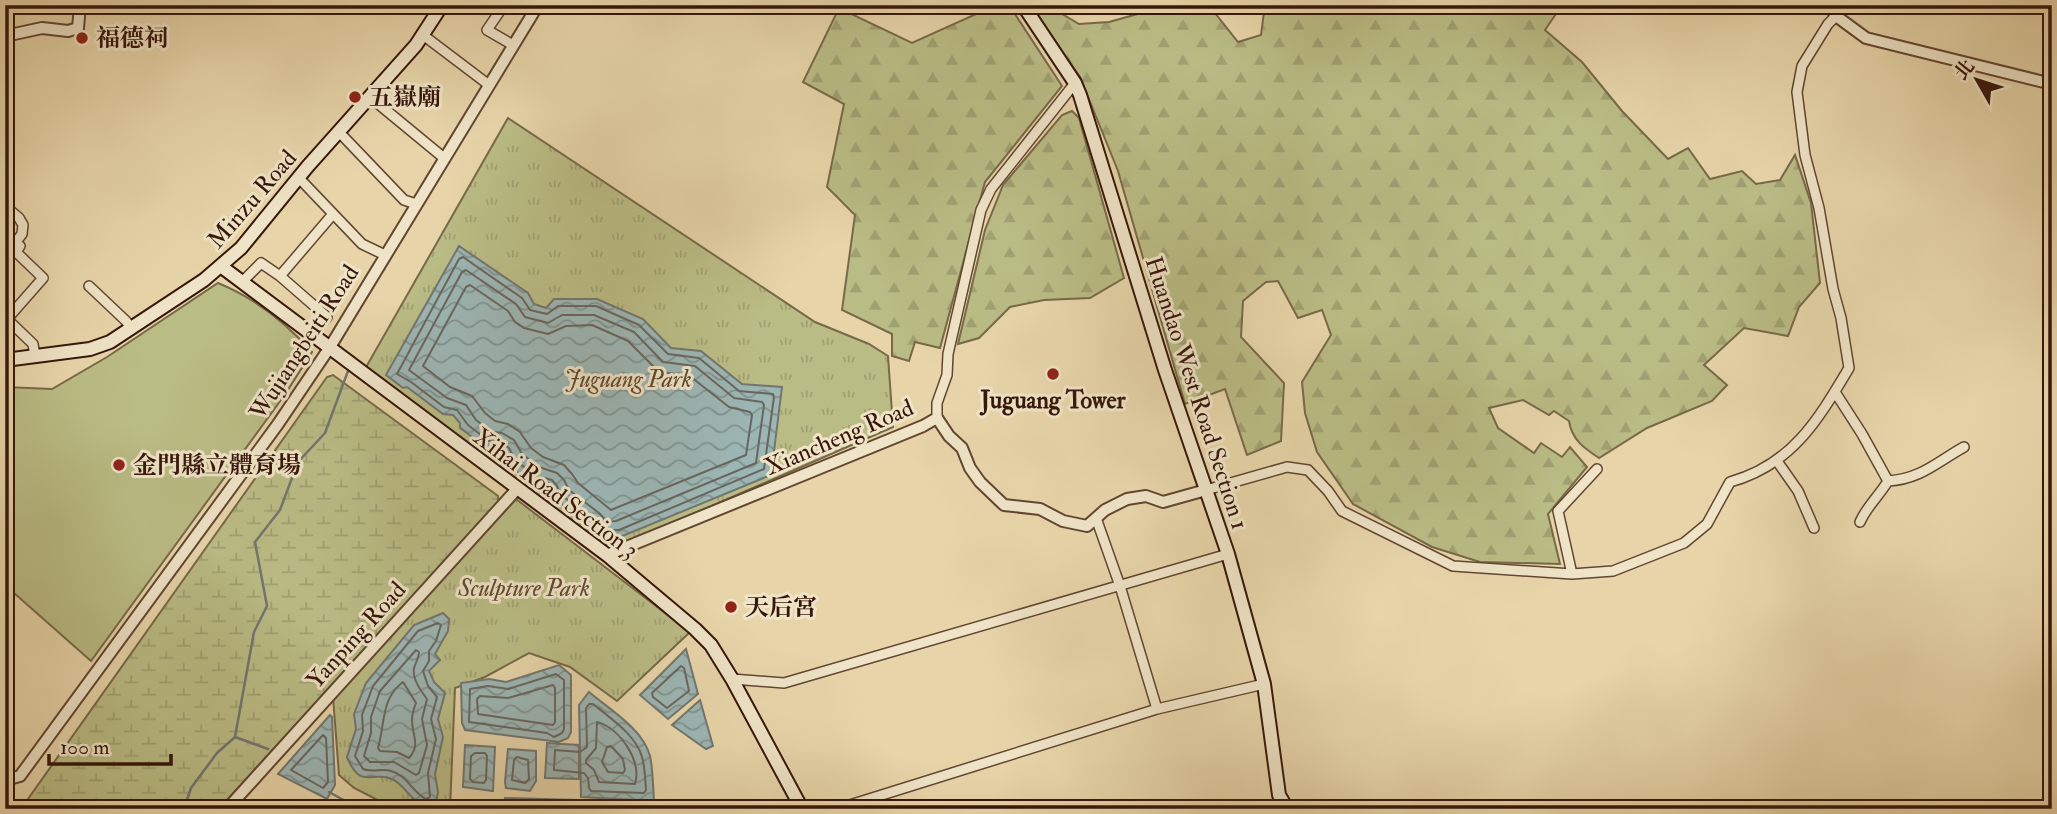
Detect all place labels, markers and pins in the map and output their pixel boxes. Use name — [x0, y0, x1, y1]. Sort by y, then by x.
place label: 福德祠 — [96, 23, 168, 54]
marker: 福德祠 — [74, 30, 90, 46]
place label: 五嶽廟 — [369, 82, 441, 113]
marker: 五嶽廟 — [347, 89, 363, 105]
marker: Juguang Tower — [1045, 366, 1061, 382]
place label: Juguang Tower — [980, 385, 1127, 416]
place label: 金門縣立體育場 — [133, 450, 301, 481]
marker: 金門縣立體育場 — [111, 457, 127, 473]
place label: 天后宮 — [745, 592, 817, 623]
marker: 天后宮 — [723, 599, 739, 615]

